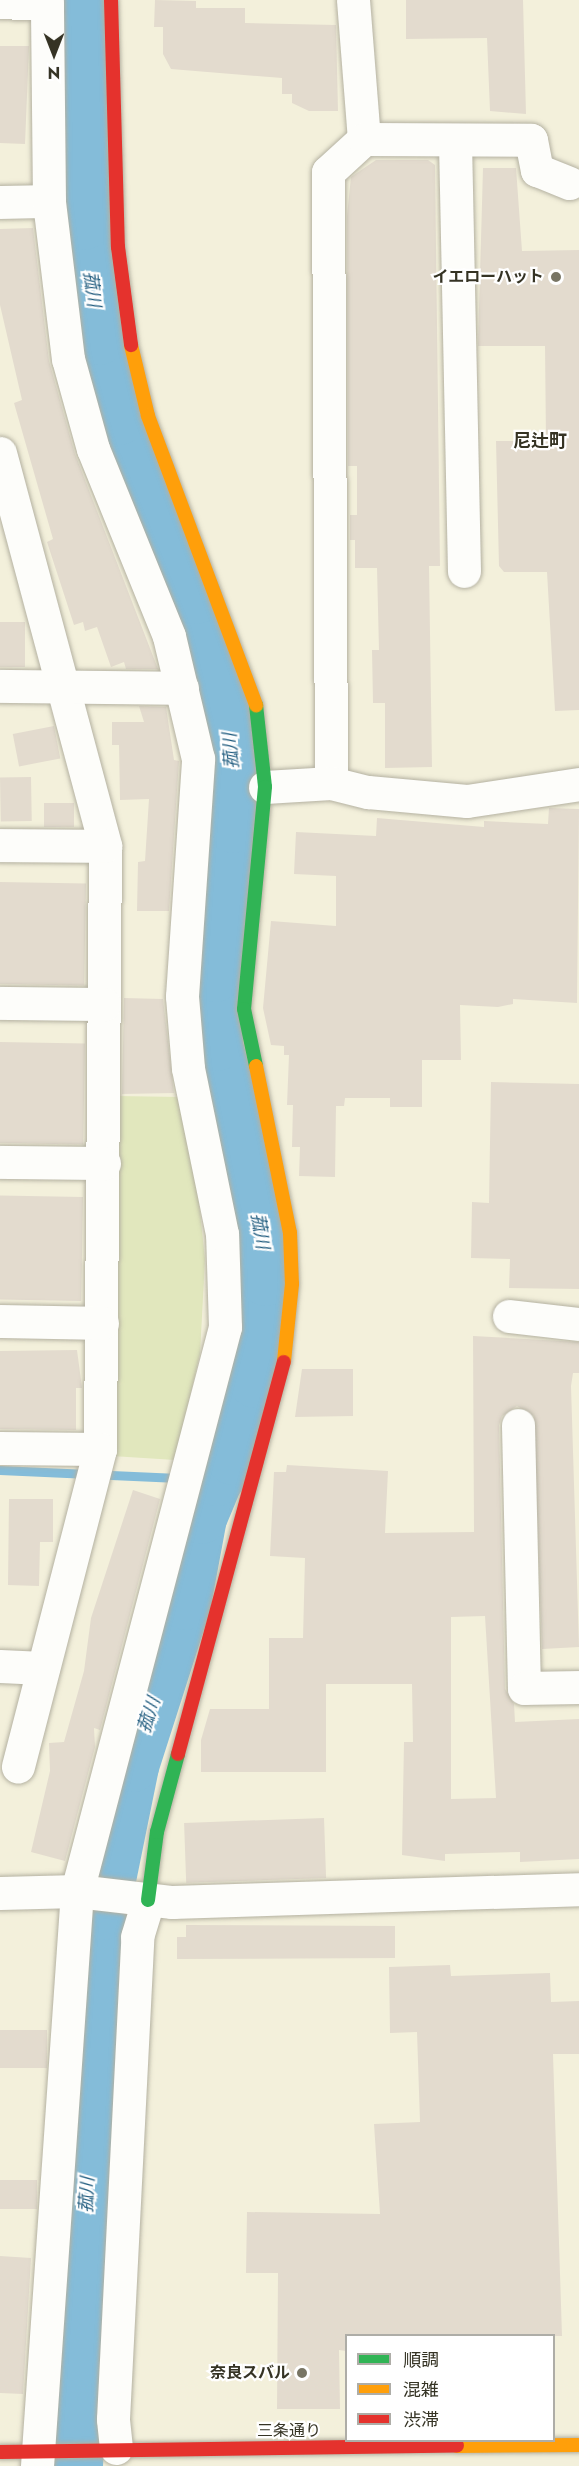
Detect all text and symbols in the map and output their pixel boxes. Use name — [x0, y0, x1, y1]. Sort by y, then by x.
north arrow — [24, 24, 84, 84]
text: N — [48, 61, 60, 84]
place label: イエローハット — [432, 267, 544, 287]
water label: 菰川 — [79, 270, 105, 308]
marker: イエローハット — [549, 270, 563, 284]
district label: 尼辻町 — [513, 430, 567, 452]
water label: 菰川 — [219, 732, 243, 770]
water label: 菰川 — [247, 1212, 273, 1250]
water label: 菰川 — [133, 1695, 165, 1735]
water label: 菰川 — [75, 2176, 99, 2214]
legend — [345, 2334, 555, 2442]
text: 順調 — [403, 2347, 439, 2373]
place label: 奈良スバル — [210, 2363, 290, 2383]
marker: 奈良スバル — [295, 2366, 309, 2380]
text: 混雑 — [403, 2377, 439, 2403]
text: 渋滞 — [403, 2407, 439, 2433]
street label: 三条通り — [257, 2421, 321, 2441]

